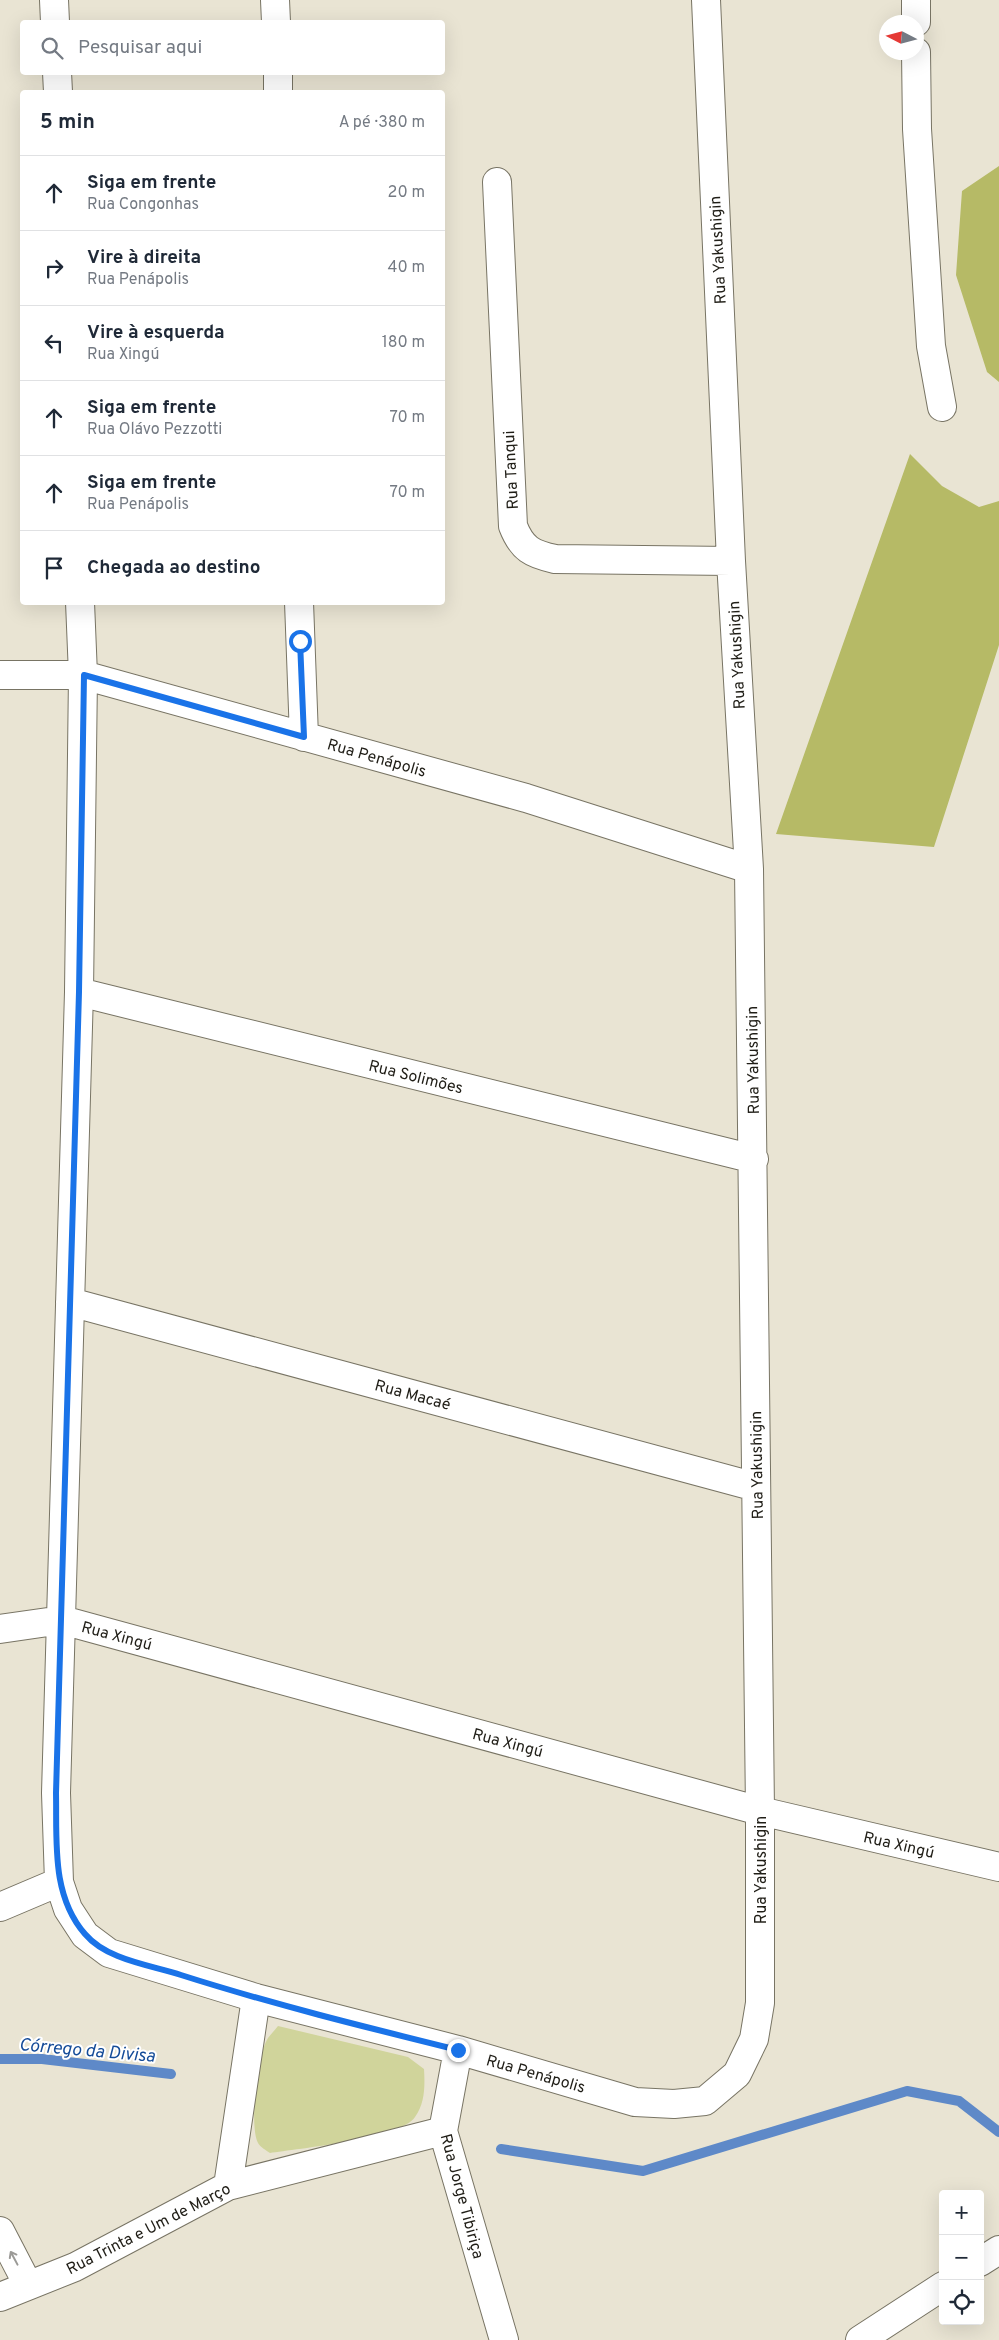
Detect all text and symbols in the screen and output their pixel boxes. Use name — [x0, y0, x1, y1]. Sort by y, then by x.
north arrow — [879, 15, 924, 60]
search box — [20, 20, 445, 75]
icon: search — [38, 34, 66, 62]
text: Pesquisar aqui — [78, 36, 202, 60]
text: 5 min — [40, 109, 95, 136]
text: A pé · 380 m — [339, 113, 425, 133]
text: Siga em frente — [87, 171, 216, 195]
icon: ahead — [40, 179, 68, 207]
text: 20 m — [388, 183, 425, 203]
text: Rua Congonhas — [87, 195, 199, 215]
street label: Rua Yakushigin — [706, 195, 732, 305]
text: Vire à direita — [87, 246, 201, 270]
icon: right — [40, 254, 68, 282]
text: 40 m — [387, 258, 425, 278]
text: Rua Penápolis — [87, 270, 189, 290]
text: Vire à esquerda — [87, 321, 225, 345]
icon: left — [40, 329, 68, 357]
text: 180 m — [382, 333, 425, 353]
text: Rua Xingú — [87, 345, 159, 365]
text: Siga em frente — [87, 396, 216, 420]
icon: ahead — [40, 404, 68, 432]
text: 70 m — [390, 408, 425, 428]
text: Rua Olávo Pezzotti — [87, 420, 222, 440]
street label: Rua Tanqui — [500, 430, 524, 510]
text: Siga em frente — [87, 471, 216, 495]
icon: ahead — [40, 479, 68, 507]
text: 70 m — [390, 483, 425, 503]
text: Rua Penápolis — [87, 495, 189, 515]
icon: arrive — [40, 554, 68, 582]
text: Chegada ao destino — [87, 556, 261, 580]
street label: Rua Yakushigin — [725, 600, 751, 710]
route start — [289, 630, 312, 653]
street label: Rua Penápolis — [325, 735, 428, 783]
street label: Rua Yakushigin — [743, 1006, 765, 1114]
street label: Rua Solimões — [366, 1057, 465, 1099]
street label: Rua Macaé — [372, 1376, 453, 1416]
street label: Rua Yakushigin — [747, 1411, 769, 1519]
street label: Rua Xingú — [79, 1618, 154, 1656]
street label: Rua Xingú — [470, 1725, 545, 1763]
street label: Rua Yakushigin — [752, 1816, 772, 1924]
street label: Rua Xingú — [861, 1828, 936, 1864]
water label: Córrego da Divisa — [18, 2034, 157, 2069]
route end — [447, 2039, 470, 2062]
street label: Rua Penápolis — [484, 2051, 587, 2099]
street label: Rua Jorge Tibiriça — [435, 2132, 487, 2261]
street label: Rua Trinta e Um de Março — [63, 2180, 235, 2280]
map controls — [939, 2190, 984, 2325]
button: + — [939, 2190, 984, 2235]
button: − — [939, 2235, 984, 2280]
one-way arrow — [9, 2251, 18, 2266]
button: locate — [939, 2280, 984, 2325]

